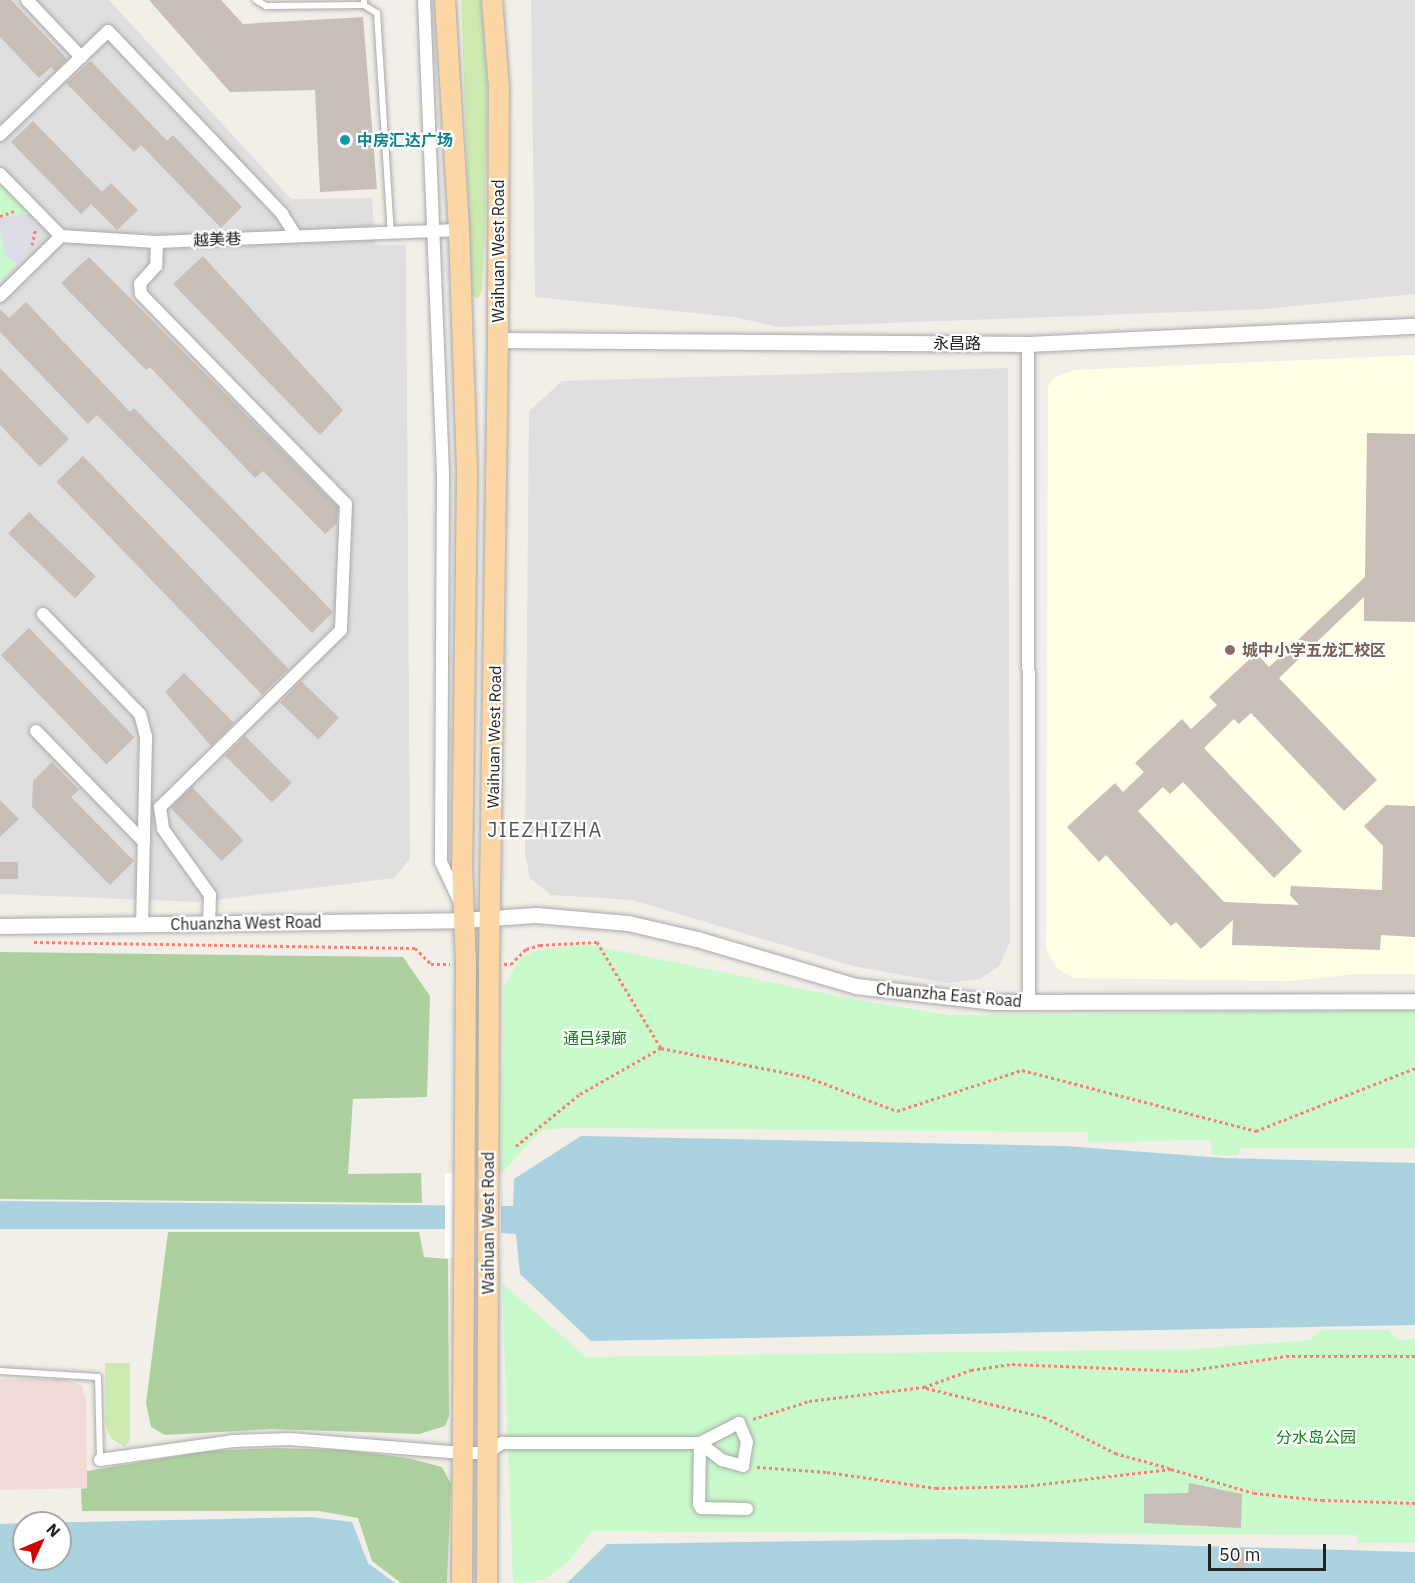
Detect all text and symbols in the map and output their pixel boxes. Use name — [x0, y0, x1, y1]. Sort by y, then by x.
place label: 中房汇达广场 — [357, 130, 453, 150]
marker: 中房汇达广场 — [338, 133, 352, 147]
street label: Waihuan West Road — [488, 180, 508, 322]
street label: 越美巷 — [193, 229, 241, 249]
street label: 永昌路 — [933, 333, 981, 353]
place label: 城中小学五龙汇校区 — [1242, 640, 1386, 660]
marker: 城中小学五龙汇校区 — [1223, 643, 1237, 657]
street label: Waihuan West Road — [483, 665, 505, 809]
district label: JIEZHIZHA — [487, 817, 603, 841]
street label: Chuanzha West Road — [170, 912, 322, 934]
street label: Chuanzha East Road — [875, 979, 1023, 1011]
park label: 通吕绿廊 — [563, 1028, 627, 1048]
street label: Waihuan West Road — [478, 1152, 498, 1294]
park label: 分水岛公园 — [1276, 1427, 1356, 1447]
north arrow — [12, 1511, 72, 1571]
text: N — [42, 1519, 65, 1541]
scale bar — [1211, 1532, 1330, 1570]
text: 50 m — [1219, 1543, 1261, 1566]

